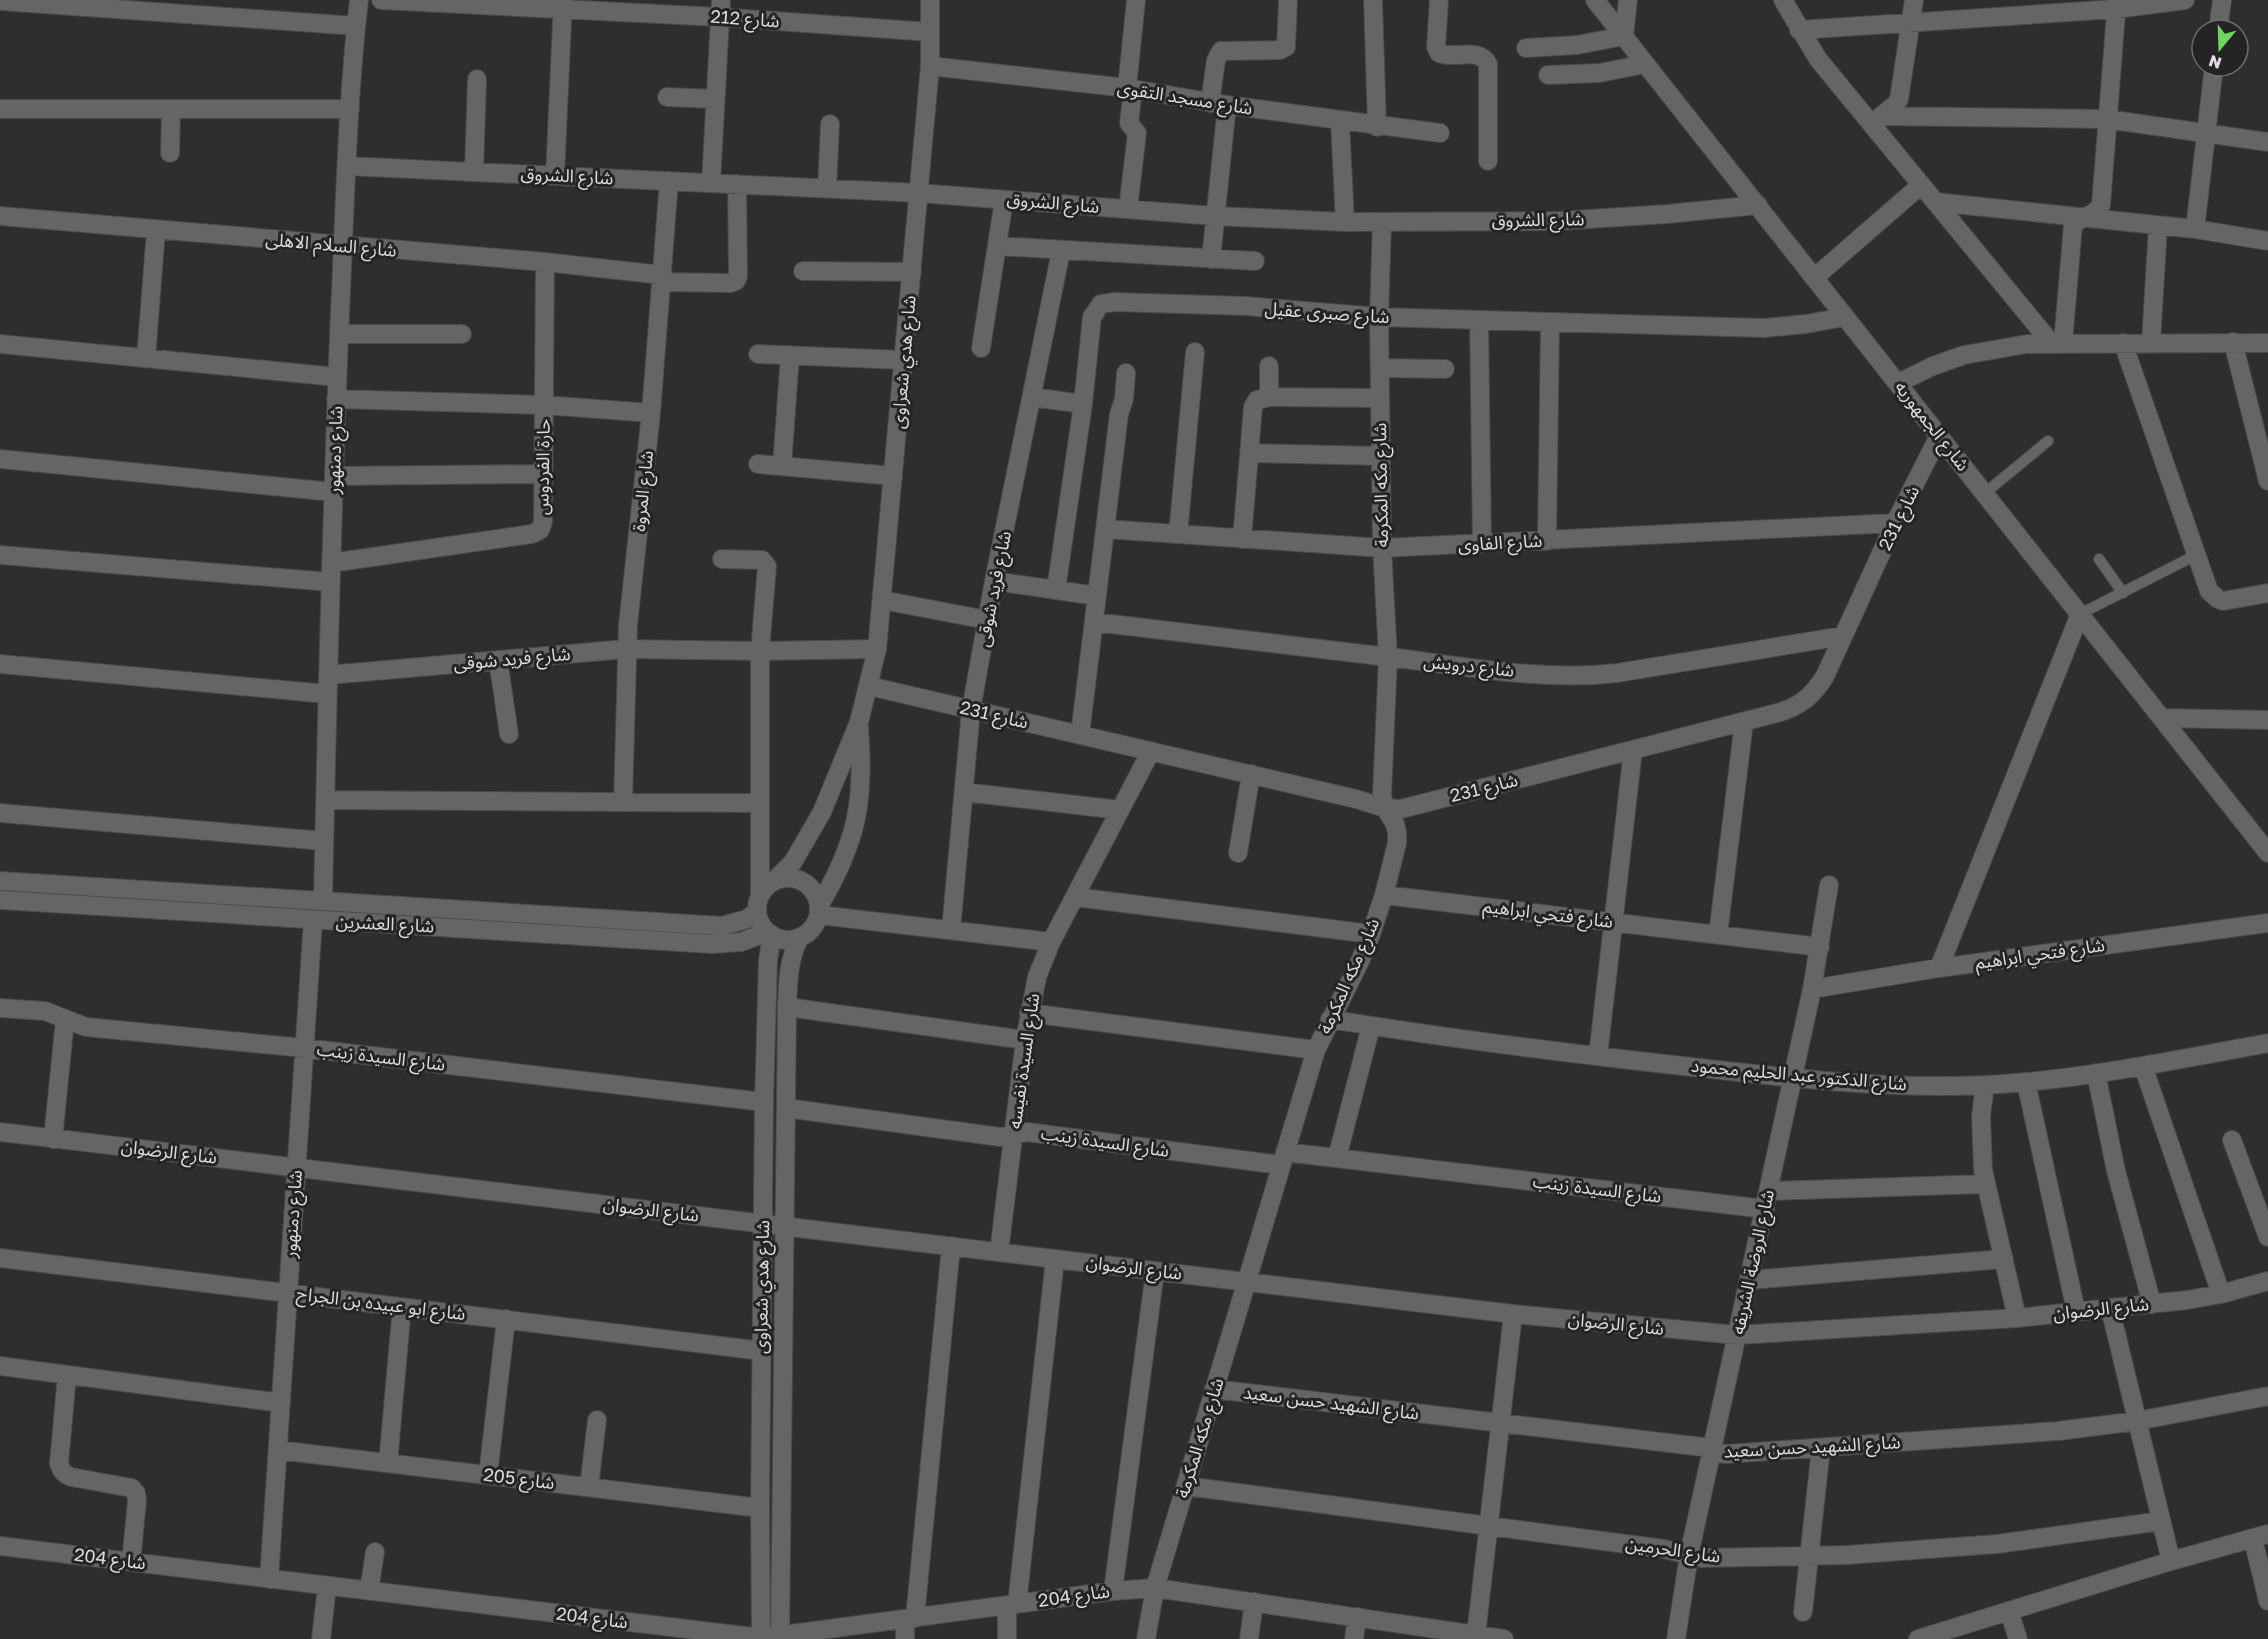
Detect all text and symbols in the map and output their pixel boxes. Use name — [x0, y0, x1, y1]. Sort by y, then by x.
street label: شارع 212 — [709, 5, 780, 35]
north arrow — [2190, 18, 2250, 78]
text: N — [2206, 51, 2224, 74]
street label: شارع مسجد التقوى — [1115, 75, 1254, 123]
street label: شارع الشروق — [520, 162, 614, 192]
street label: شارع الشروق — [1005, 187, 1100, 221]
street label: شارع الشروق — [1491, 207, 1585, 235]
street label: شارع السلام الاهلى — [264, 227, 398, 265]
street label: شارع هدي شعراوى — [886, 294, 924, 430]
street label: شارع صبرى عقيل — [1264, 297, 1390, 331]
street label: شارع الجمهوريه — [1888, 376, 1975, 477]
street label: شارع دمنهور — [321, 406, 351, 495]
street label: حارة الفردوس — [530, 419, 555, 515]
street label: شارع مكه المكرمة — [1368, 422, 1396, 547]
street label: شارع المروة — [627, 449, 661, 533]
street label: شارع 231 — [1873, 482, 1927, 555]
street label: شارع فريد شوقى — [971, 529, 1019, 649]
street label: شارع الفاوى — [1457, 529, 1543, 559]
street label: شارع فريد شوقى — [452, 642, 572, 678]
street label: شارع درويش — [1422, 649, 1516, 685]
street label: شارع 231 — [957, 696, 1030, 736]
street label: شارع 231 — [1447, 768, 1521, 810]
street label: شارع فتحي ابراهيم — [1481, 894, 1614, 936]
street label: شارع العشرين — [335, 909, 435, 941]
street label: شارع مكه المكرمة — [1313, 914, 1387, 1039]
street label: شارع فتحي ابراهيم — [1974, 933, 2107, 977]
street label: شارع السيدة نفيسه — [1003, 992, 1047, 1131]
street label: شارع السيدة زينب — [315, 1037, 447, 1079]
street label: شارع الدكتور عبد الحليم محمود — [1690, 1054, 1908, 1098]
street label: شارع السيدة زينب — [1039, 1121, 1171, 1165]
street label: شارع الرضوان — [119, 1134, 218, 1172]
street label: شارع دمنهور — [278, 1169, 310, 1260]
street label: شارع السيدة زينب — [1531, 1169, 1663, 1211]
street label: شارع الروضة الشريفه — [1726, 1188, 1782, 1337]
street label: شارع الرضوان — [601, 1192, 700, 1230]
street label: شارع هدي شعراوى — [749, 1220, 777, 1354]
street label: شارع الرضوان — [1084, 1250, 1183, 1288]
street label: شارع ابو عبيده بن الجراح — [295, 1282, 467, 1328]
street label: شارع الرضوان — [2052, 1292, 2150, 1328]
street label: شارع الرضوان — [1567, 1307, 1665, 1343]
street label: شارع مكه المكرمة — [1170, 1375, 1232, 1502]
street label: شارع الشهيد حسن سعيد — [1241, 1380, 1420, 1428]
street label: شارع الشهيد حسن سعيد — [1723, 1430, 1901, 1466]
street label: شارع 205 — [482, 1463, 556, 1497]
street label: شارع الحرمين — [1624, 1531, 1722, 1571]
street label: شارع 204 — [72, 1543, 147, 1577]
street label: شارع 204 — [1037, 1579, 1112, 1615]
street label: شارع 204 — [554, 1602, 629, 1636]

